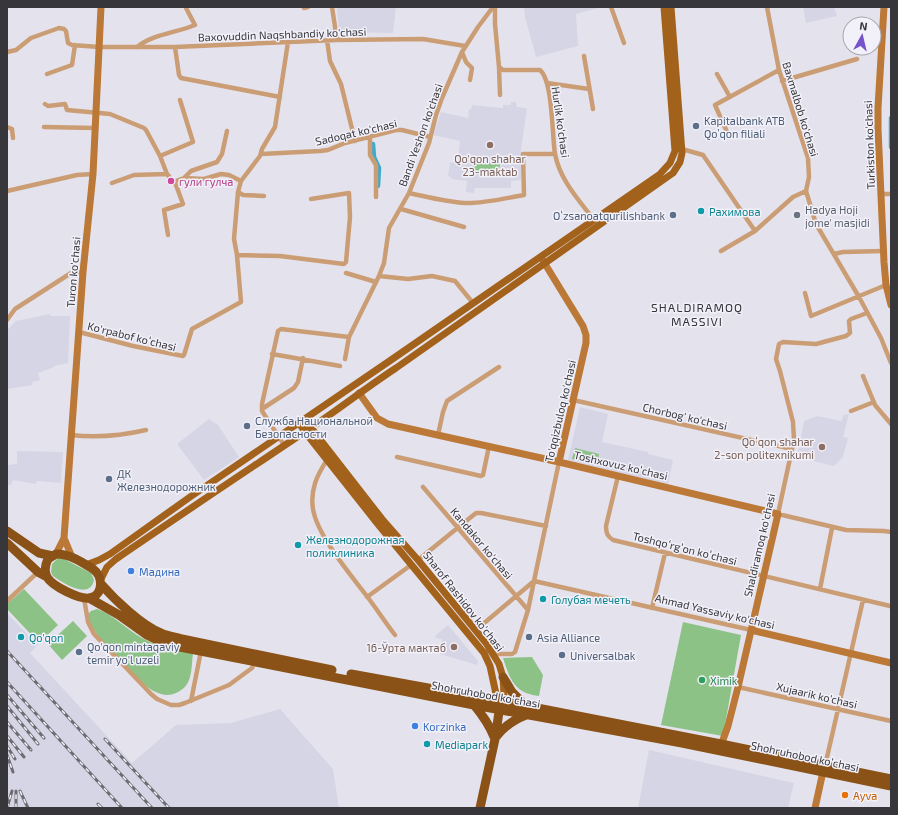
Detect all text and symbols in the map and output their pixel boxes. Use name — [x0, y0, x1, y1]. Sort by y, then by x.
north arrow — [842, 16, 882, 56]
text: N — [859, 19, 868, 33]
street label: Baxovuddin Naqshbandiy ko'chasi — [198, 25, 366, 43]
street label: Baxmalbob ko'chasi — [780, 60, 822, 158]
street label: Bandi Yeshon ko'chasi — [395, 82, 445, 188]
street label: Hurlik ko'chasi — [550, 86, 572, 158]
street label: Turkiston ko'chasi — [861, 100, 877, 190]
place label: Kapitalbank ATB Qo’qon filiali — [704, 114, 785, 141]
street label: Sadoqat ko'chasi — [314, 116, 398, 148]
marker: Kapitalbank ATB Qo’qon filiali — [691, 121, 701, 131]
marker: Qo'qon shahar 23-maktab — [485, 140, 495, 150]
place label: Qo'qon shahar 23-maktab — [454, 152, 526, 178]
place label: гули гулча — [179, 175, 233, 189]
marker: гули гулча — [166, 176, 176, 186]
place label: Hadya Hoji jome' masjidi — [805, 203, 870, 230]
place label: Рахимова — [709, 205, 761, 218]
marker: Рахимова — [696, 206, 706, 216]
place label: Oʻzsanoatqurilishbank — [553, 209, 665, 222]
marker: Oʻzsanoatqurilishbank — [668, 210, 678, 220]
marker: Hadya Hoji jome' masjidi — [792, 210, 802, 220]
street label: Turon ko'chasi — [63, 236, 83, 308]
district label: SHALDIRAMOQ MASSIVI — [651, 300, 743, 328]
street label: Ko'rpabof koʻchasi — [86, 319, 178, 353]
street label: To'qqizbuloq ko'chasi — [542, 359, 578, 463]
street label: Chorbog' ko'chasi — [641, 400, 729, 432]
place label: Служба Национальной Безопасности — [255, 414, 373, 440]
marker: Служба Национальной Безопасности — [242, 421, 252, 431]
place label: Qoʻqon shahar 2-son politexnikumi — [714, 435, 815, 461]
marker: Qoʻqon shahar 2-son politexnikumi — [817, 442, 827, 452]
street label: Toshxovuz koʻchasi — [573, 448, 669, 482]
place label: ДК Железнодорожник — [117, 467, 216, 493]
marker: ДК Железнодорожник — [104, 474, 114, 484]
street label: Shaldiramoq ko'chasi — [741, 492, 777, 598]
street label: Kandakor ko'chasi — [448, 505, 516, 581]
street label: Toshqoʻrgʻon koʻchasi — [632, 529, 738, 567]
place label: Железнодорожная поликлиника — [306, 533, 404, 559]
marker: Железнодорожная поликлиника — [293, 540, 303, 550]
street label: Sharof Rashidov ko'chasi — [421, 548, 507, 654]
place label: Мадина — [139, 565, 180, 578]
marker: Мадина — [126, 566, 136, 576]
street label: Ahmad Yassaviy ko'chasi — [654, 591, 776, 631]
place label: Голубая мечеть — [551, 593, 631, 607]
marker: Голубая мечеть — [538, 594, 548, 604]
place label: Qo'qon — [29, 631, 63, 645]
place label: Asia Alliance — [537, 631, 600, 644]
marker: Qo'qon — [16, 632, 26, 642]
marker: Asia Alliance — [524, 632, 534, 642]
place label: Qo'qon mintaqaviy temir yo'l uzeli — [87, 640, 180, 666]
place label: 16-Ўрта мактаб — [366, 641, 446, 654]
marker: 16-Ўрта мактаб — [449, 642, 459, 652]
marker: Qo'qon mintaqaviy temir yo'l uzeli — [74, 647, 84, 657]
place label: Universalbak — [570, 649, 636, 662]
marker: Universalbak — [557, 650, 567, 660]
place label: Ximik — [710, 674, 738, 687]
marker: Ximik — [697, 675, 707, 685]
street label: Shohruhobod koʻchasi — [431, 678, 541, 710]
street label: Xujaarik ko'chasi — [775, 679, 859, 712]
place label: Korzinka — [423, 720, 466, 733]
marker: Korzinka — [410, 721, 420, 731]
place label: Mediapark — [435, 738, 488, 751]
street label: Shohruhobod koʻchasi — [750, 738, 860, 774]
marker: Mediapark — [422, 739, 432, 749]
place label: Ayva — [853, 789, 877, 802]
marker: Ayva — [840, 790, 850, 800]

